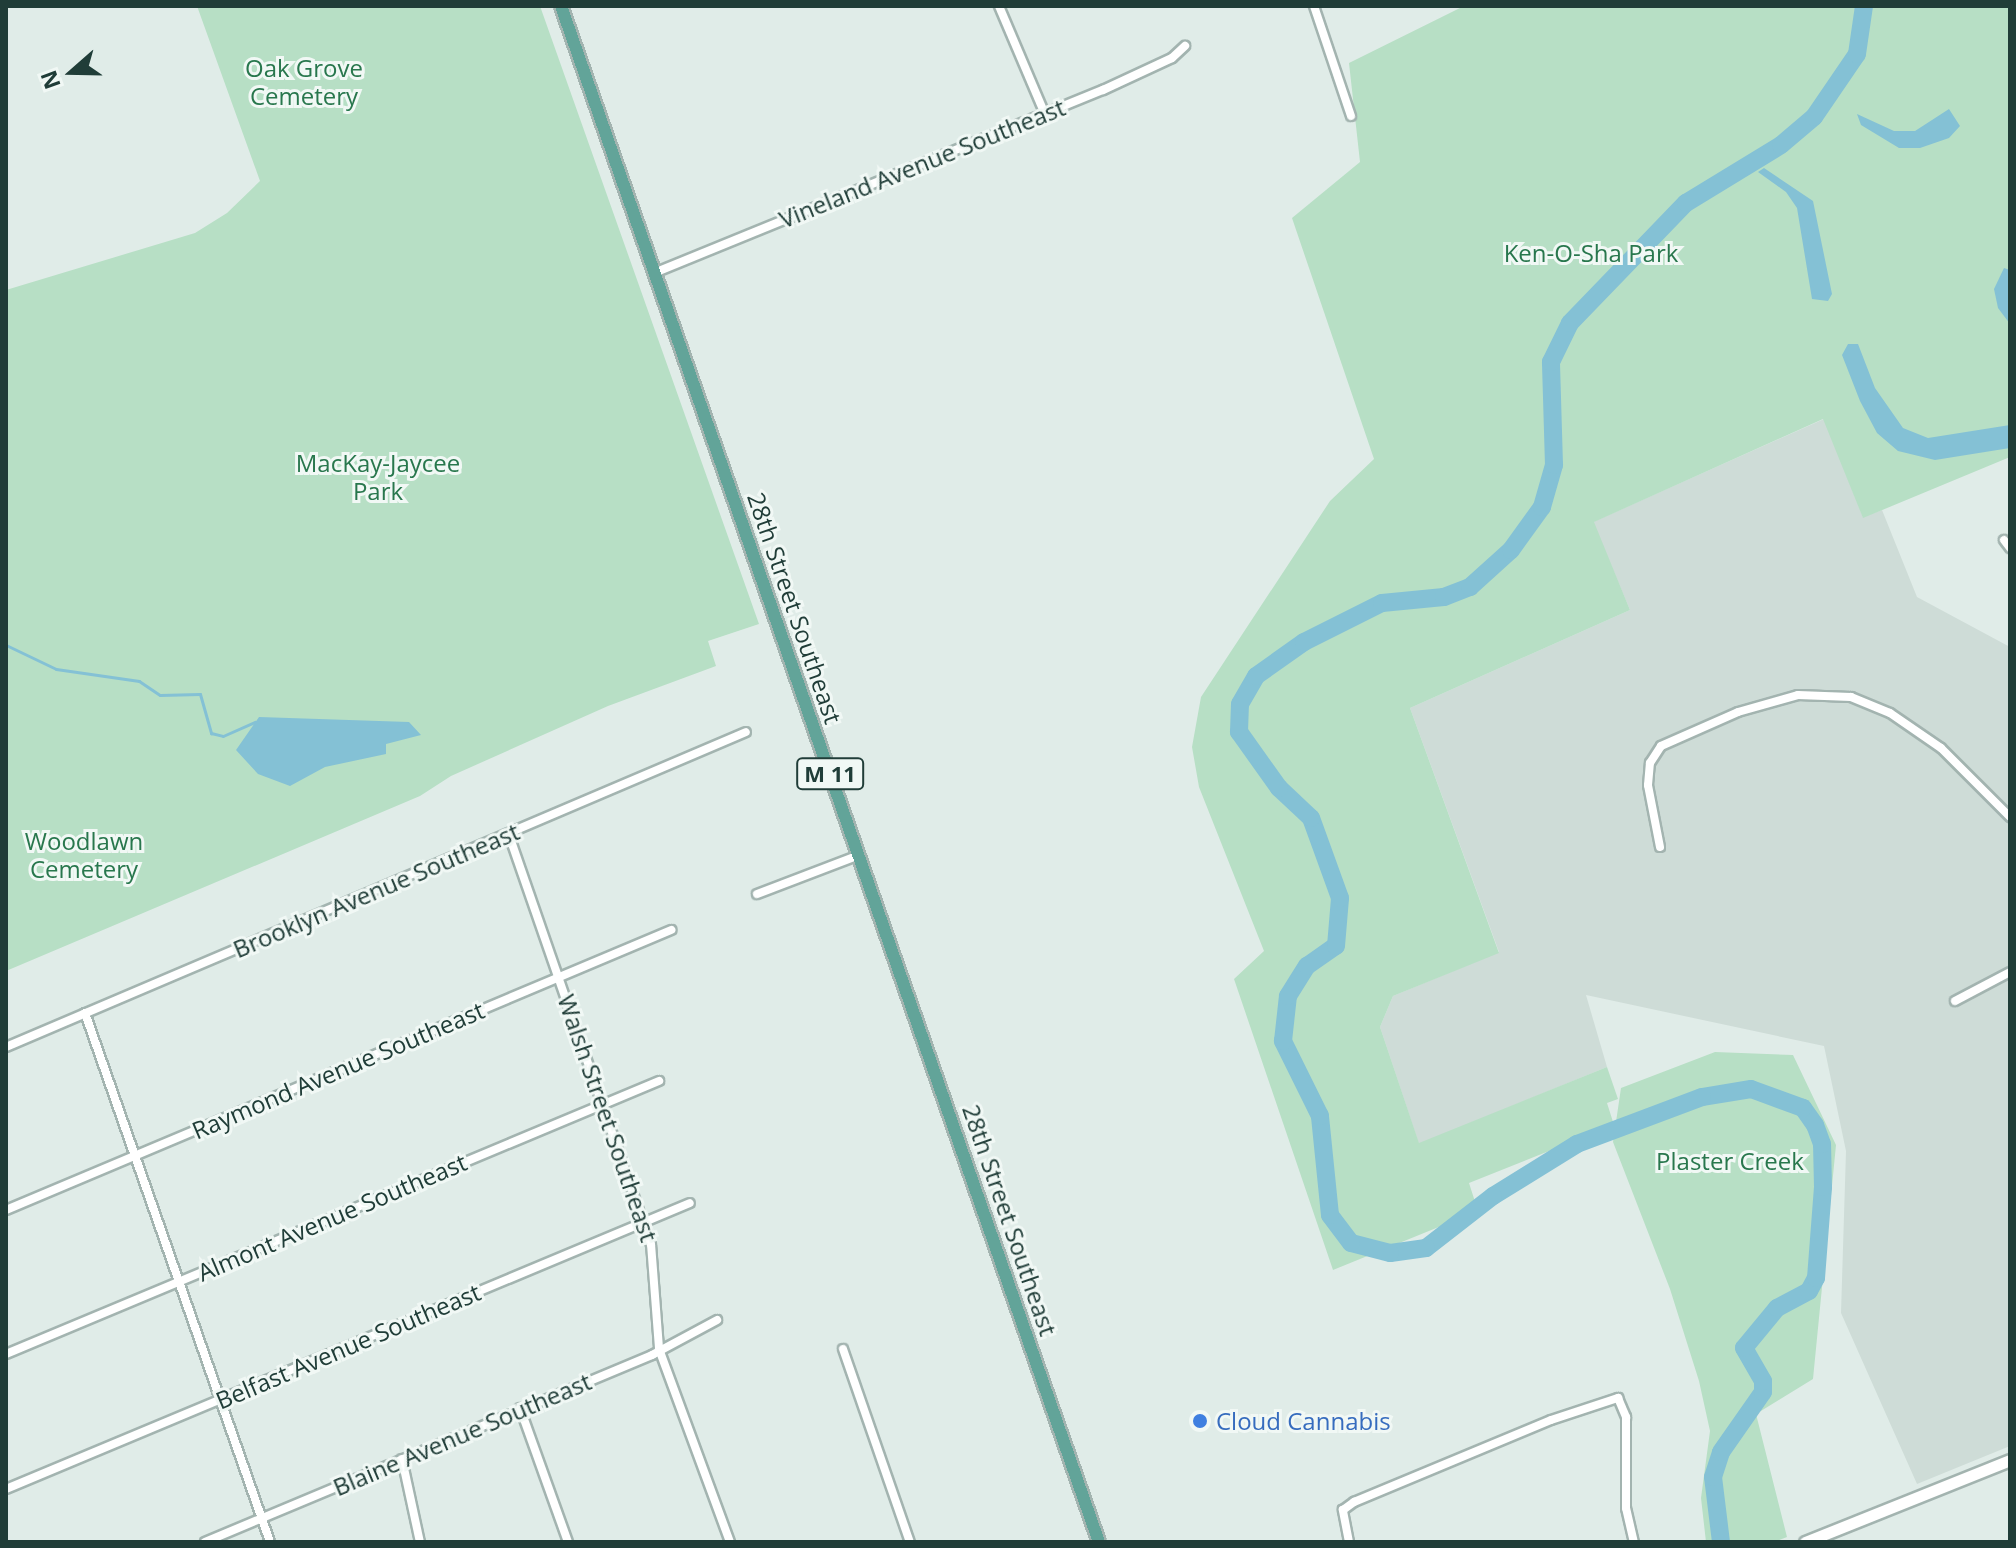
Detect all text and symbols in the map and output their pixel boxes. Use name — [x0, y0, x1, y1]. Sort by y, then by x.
north arrow — [32, 32, 112, 112]
park label: Oak Grove Cemetery — [245, 54, 363, 110]
text: N — [32, 67, 67, 94]
street label: Vineland Avenue Southeast — [775, 92, 1069, 234]
park label: Ken-O-Sha Park — [1504, 239, 1678, 267]
park label: MacKay-Jaycee Park — [296, 449, 460, 505]
street label: 28th Street Southeast — [742, 489, 848, 727]
road number: M 11 — [796, 756, 864, 792]
street label: Brooklyn Avenue Southeast — [229, 817, 523, 963]
park label: Woodlawn Cemetery — [25, 827, 143, 883]
street label: Walsh Street Southeast — [552, 991, 664, 1245]
street label: Raymond Avenue Southeast — [188, 995, 488, 1145]
street label: 28th Street Southeast — [957, 1101, 1063, 1339]
street label: Almont Avenue Southeast — [193, 1147, 471, 1287]
park label: Plaster Creek — [1656, 1147, 1804, 1175]
street label: Belfast Avenue Southeast — [211, 1277, 485, 1415]
street label: Blaine Avenue Southeast — [329, 1367, 595, 1501]
place label: Cloud Cannabis — [1216, 1407, 1391, 1435]
marker: Cloud Cannabis — [1191, 1412, 1209, 1430]

